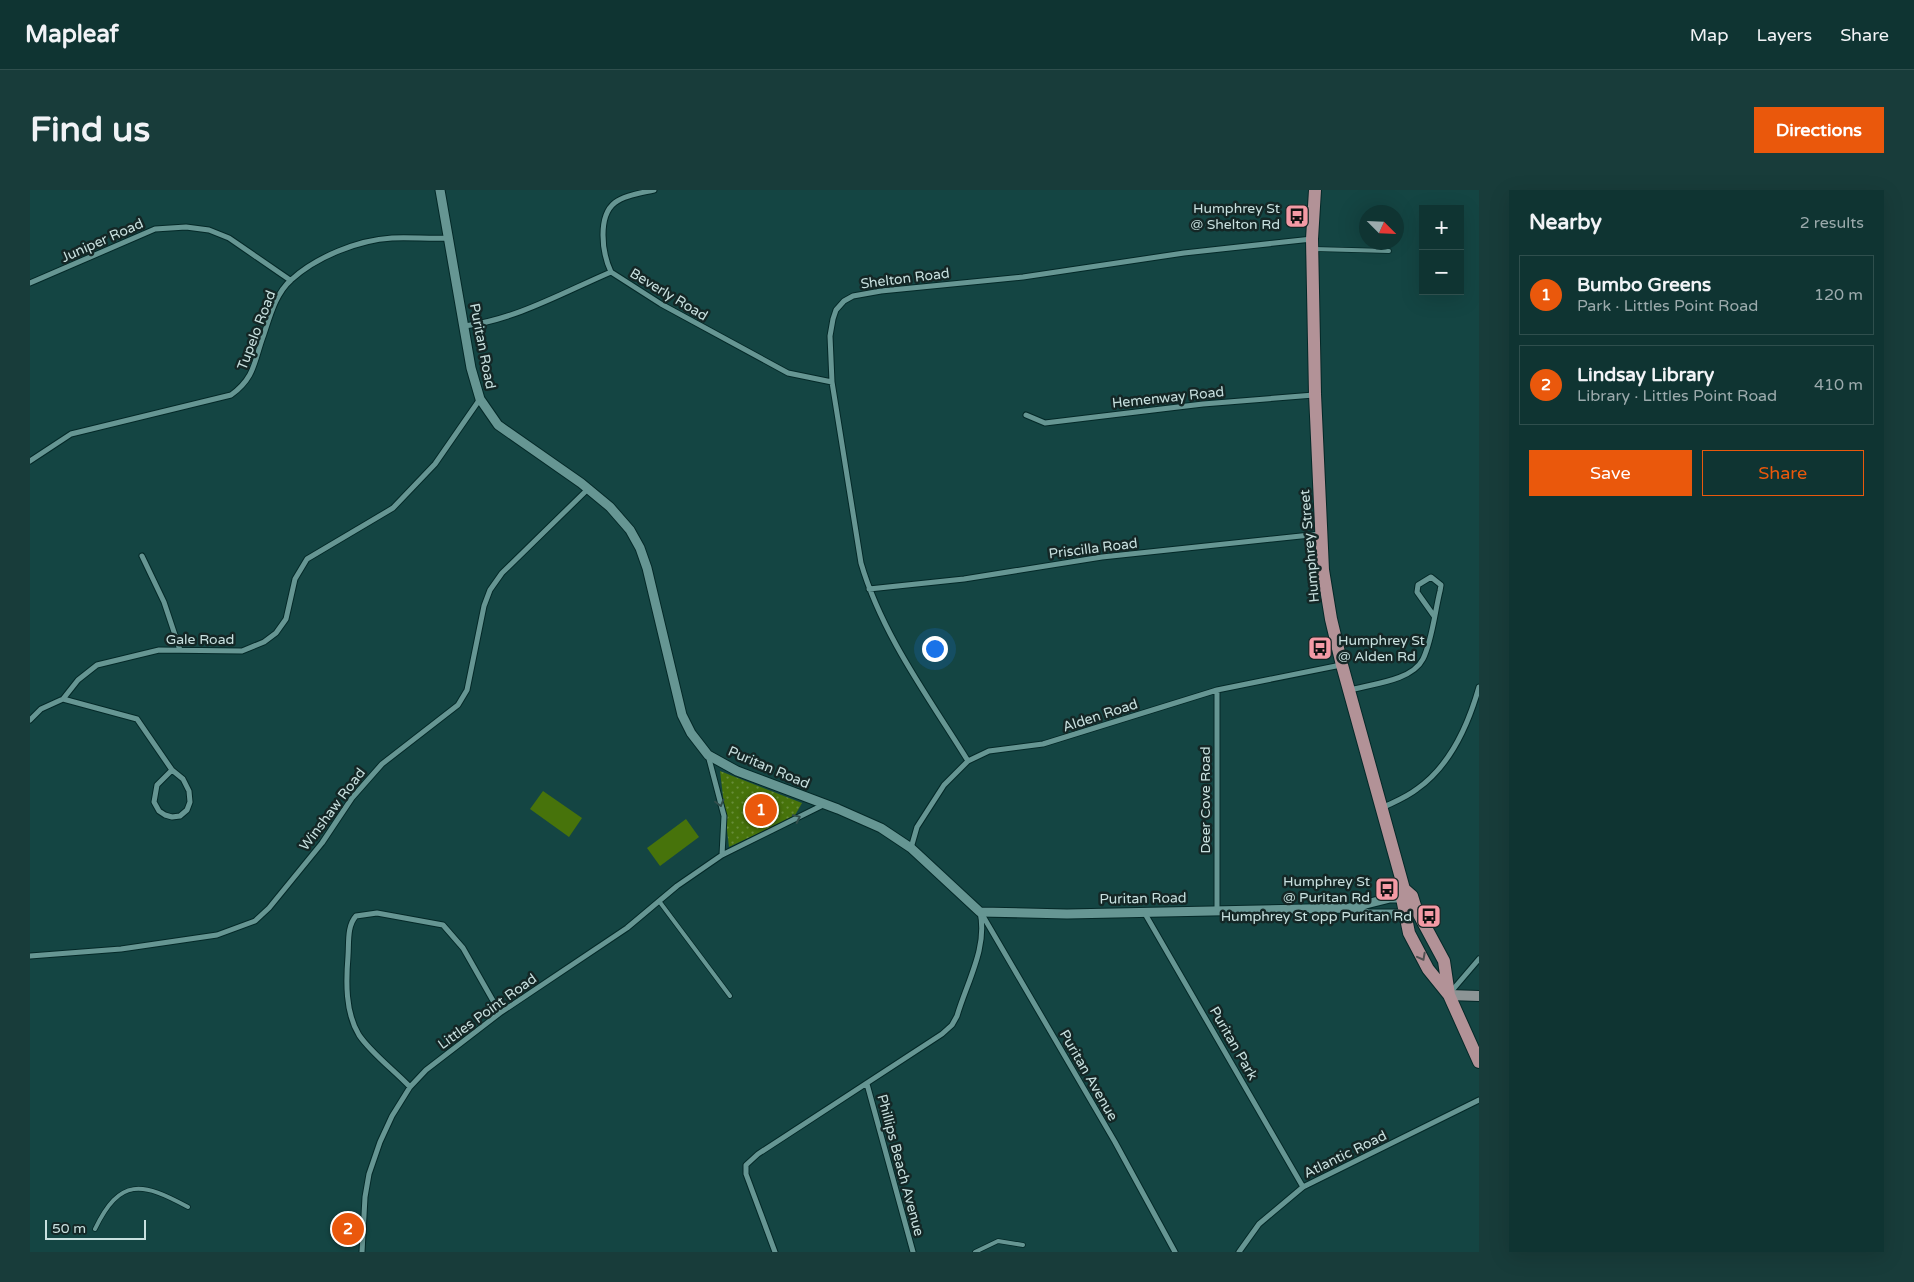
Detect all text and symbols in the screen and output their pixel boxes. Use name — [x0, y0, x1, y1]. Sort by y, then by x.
text: Mapleaf — [25, 20, 119, 49]
text: Map — [1690, 24, 1729, 46]
text: Layers — [1757, 24, 1812, 46]
text: Share — [1840, 24, 1889, 46]
button: Directions — [1754, 107, 1884, 153]
text: Find us — [30, 109, 150, 151]
place label: Humphrey St @ Shelton Rd — [1191, 200, 1281, 233]
bus stop icon: Humphrey St @ Shelton Rd — [1284, 203, 1310, 229]
north arrow — [1359, 205, 1404, 250]
map controls — [1419, 205, 1464, 295]
button: + — [1419, 205, 1464, 250]
text: Nearby — [1529, 210, 1602, 235]
text: 2 results — [1800, 213, 1864, 233]
street label: Juniper Road — [59, 215, 146, 266]
button: − — [1419, 250, 1464, 295]
street label: Beverly Road — [627, 265, 711, 324]
street label: Shelton Road — [860, 265, 951, 292]
text: Bumbo Greens — [1577, 274, 1711, 296]
text: 1 — [1541, 285, 1551, 305]
text: 120 m — [1814, 285, 1863, 305]
street label: Tupelo Road — [234, 288, 279, 372]
text: Park · Littles Point Road — [1577, 296, 1758, 316]
street label: Puritan Road — [466, 302, 499, 391]
text: Lindsay Library — [1577, 364, 1714, 386]
text: 2 — [1541, 375, 1551, 395]
text: 410 m — [1814, 375, 1863, 395]
street label: Hemenway Road — [1111, 383, 1225, 412]
text: Library · Littles Point Road — [1577, 386, 1777, 406]
button: Save — [1529, 450, 1692, 496]
button: Share — [1702, 450, 1864, 496]
street label: Humphrey Street — [1296, 488, 1323, 603]
street label: Priscilla Road — [1048, 535, 1139, 562]
street label: Gale Road — [166, 631, 234, 648]
place label: Humphrey St @ Alden Rd — [1338, 632, 1426, 665]
bus stop icon: Humphrey St @ Alden Rd — [1307, 635, 1333, 661]
your location — [922, 636, 948, 662]
street label: Alden Road — [1060, 695, 1140, 736]
street label: Puritan Road — [725, 743, 812, 792]
street label: Deer Cove Road — [1197, 746, 1214, 854]
street label: Winshaw Road — [296, 765, 369, 854]
pin: 1 — [745, 791, 777, 829]
one-way arrow — [714, 798, 725, 807]
one-way arrow — [792, 814, 801, 824]
place label: Humphrey St @ Puritan Rd — [1283, 873, 1371, 906]
bus stop icon: Humphrey St @ Puritan Rd — [1374, 876, 1400, 902]
street label: Puritan Road — [1099, 889, 1187, 908]
bus stop icon: Humphrey St opp Puritan Rd — [1416, 903, 1442, 929]
place label: Humphrey St opp Puritan Rd — [1221, 908, 1412, 925]
one-way arrow — [1416, 952, 1426, 961]
street label: Littles Point Road — [435, 970, 540, 1053]
street label: Puritan Park — [1206, 1003, 1262, 1083]
street label: Puritan Avenue — [1056, 1027, 1122, 1124]
street label: Phillips Beach Avenue — [873, 1092, 928, 1238]
street label: Atlantic Road — [1301, 1127, 1390, 1182]
pin: 2 — [332, 1210, 364, 1248]
scale bar — [45, 1217, 146, 1240]
text: 50 m — [52, 1220, 86, 1237]

